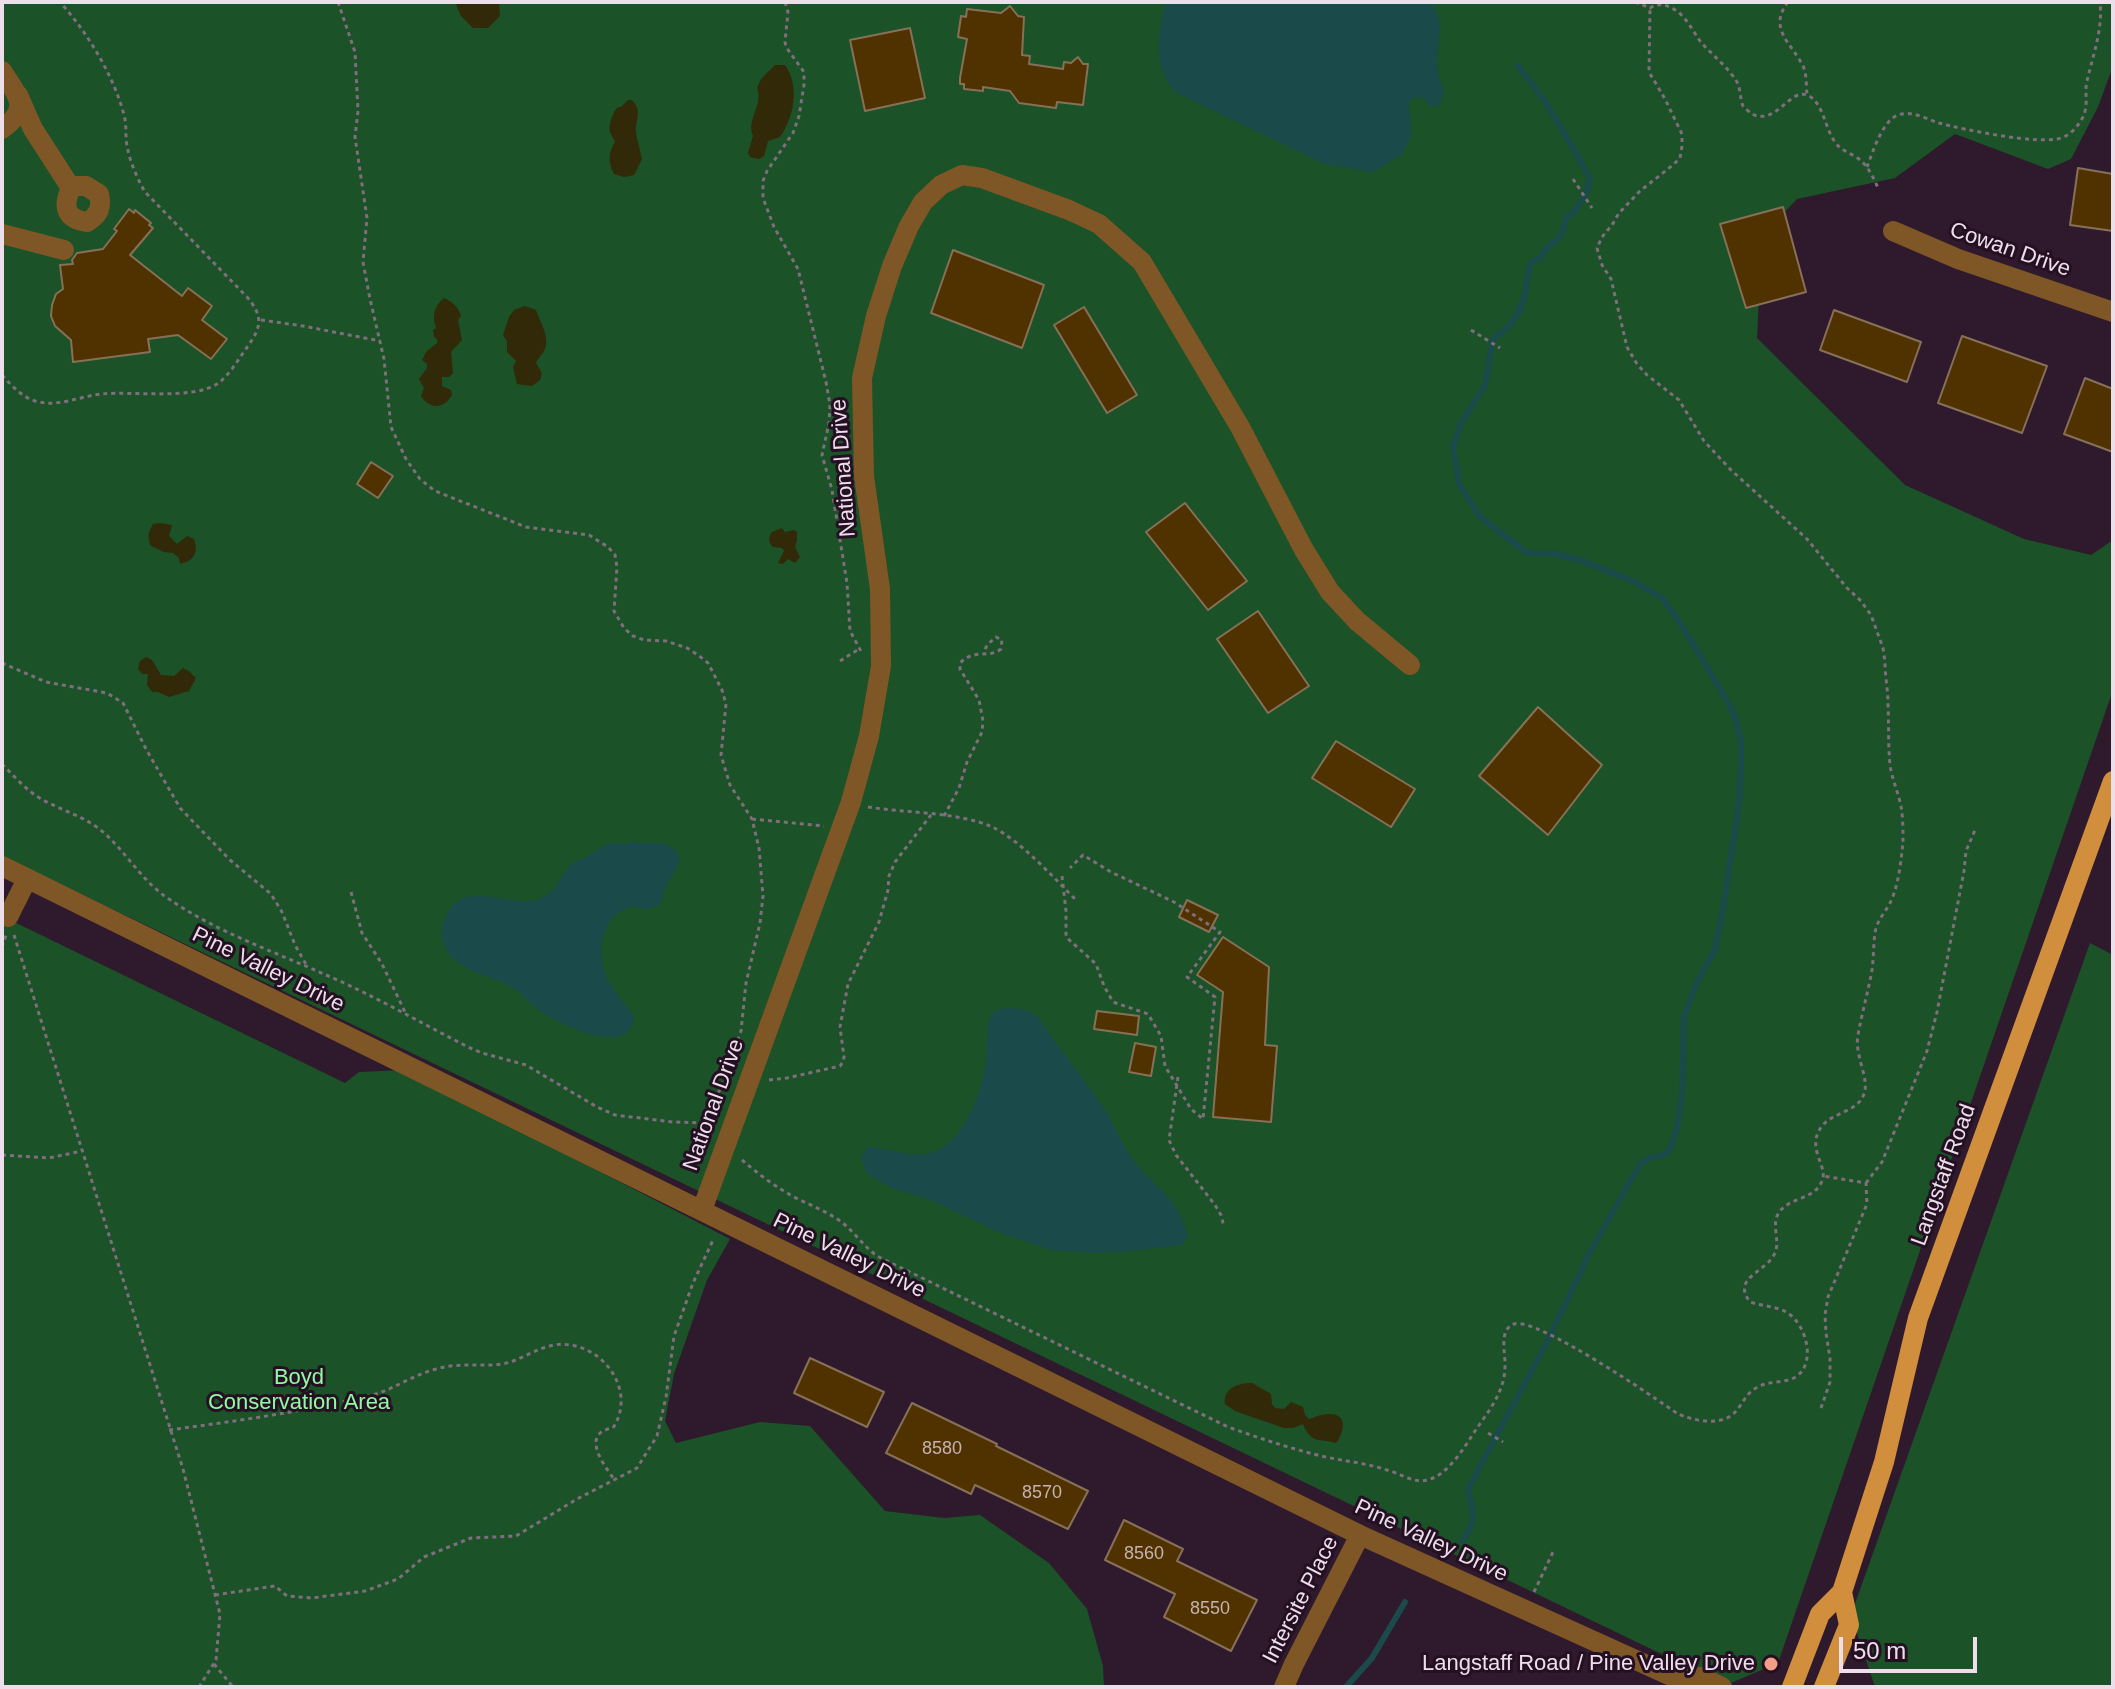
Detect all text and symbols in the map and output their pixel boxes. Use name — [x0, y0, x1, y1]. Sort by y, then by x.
street label: Cowan Drive — [1946, 217, 2074, 283]
street label: National Drive — [826, 398, 862, 538]
street label: Pine Valley Drive — [188, 922, 348, 1018]
street label: National Drive — [678, 1036, 750, 1174]
street label: Langstaff Road — [1906, 1101, 1982, 1249]
street label: Pine Valley Drive — [769, 1208, 929, 1304]
park label: Boyd Conservation Area — [208, 1365, 390, 1416]
house number: 8580 — [922, 1438, 962, 1460]
house number: 8570 — [1022, 1482, 1062, 1504]
street label: Pine Valley Drive — [1350, 1494, 1512, 1588]
street label: Intersite Place — [1258, 1532, 1344, 1668]
house number: 8560 — [1124, 1543, 1164, 1565]
house number: 8550 — [1190, 1598, 1230, 1620]
scale bar — [1843, 1621, 1981, 1671]
text: 50 m — [1853, 1637, 1906, 1664]
place label: Langstaff Road / Pine Valley Drive — [1422, 1651, 1755, 1677]
marker: Langstaff Road / Pine Valley Drive — [1762, 1655, 1780, 1673]

